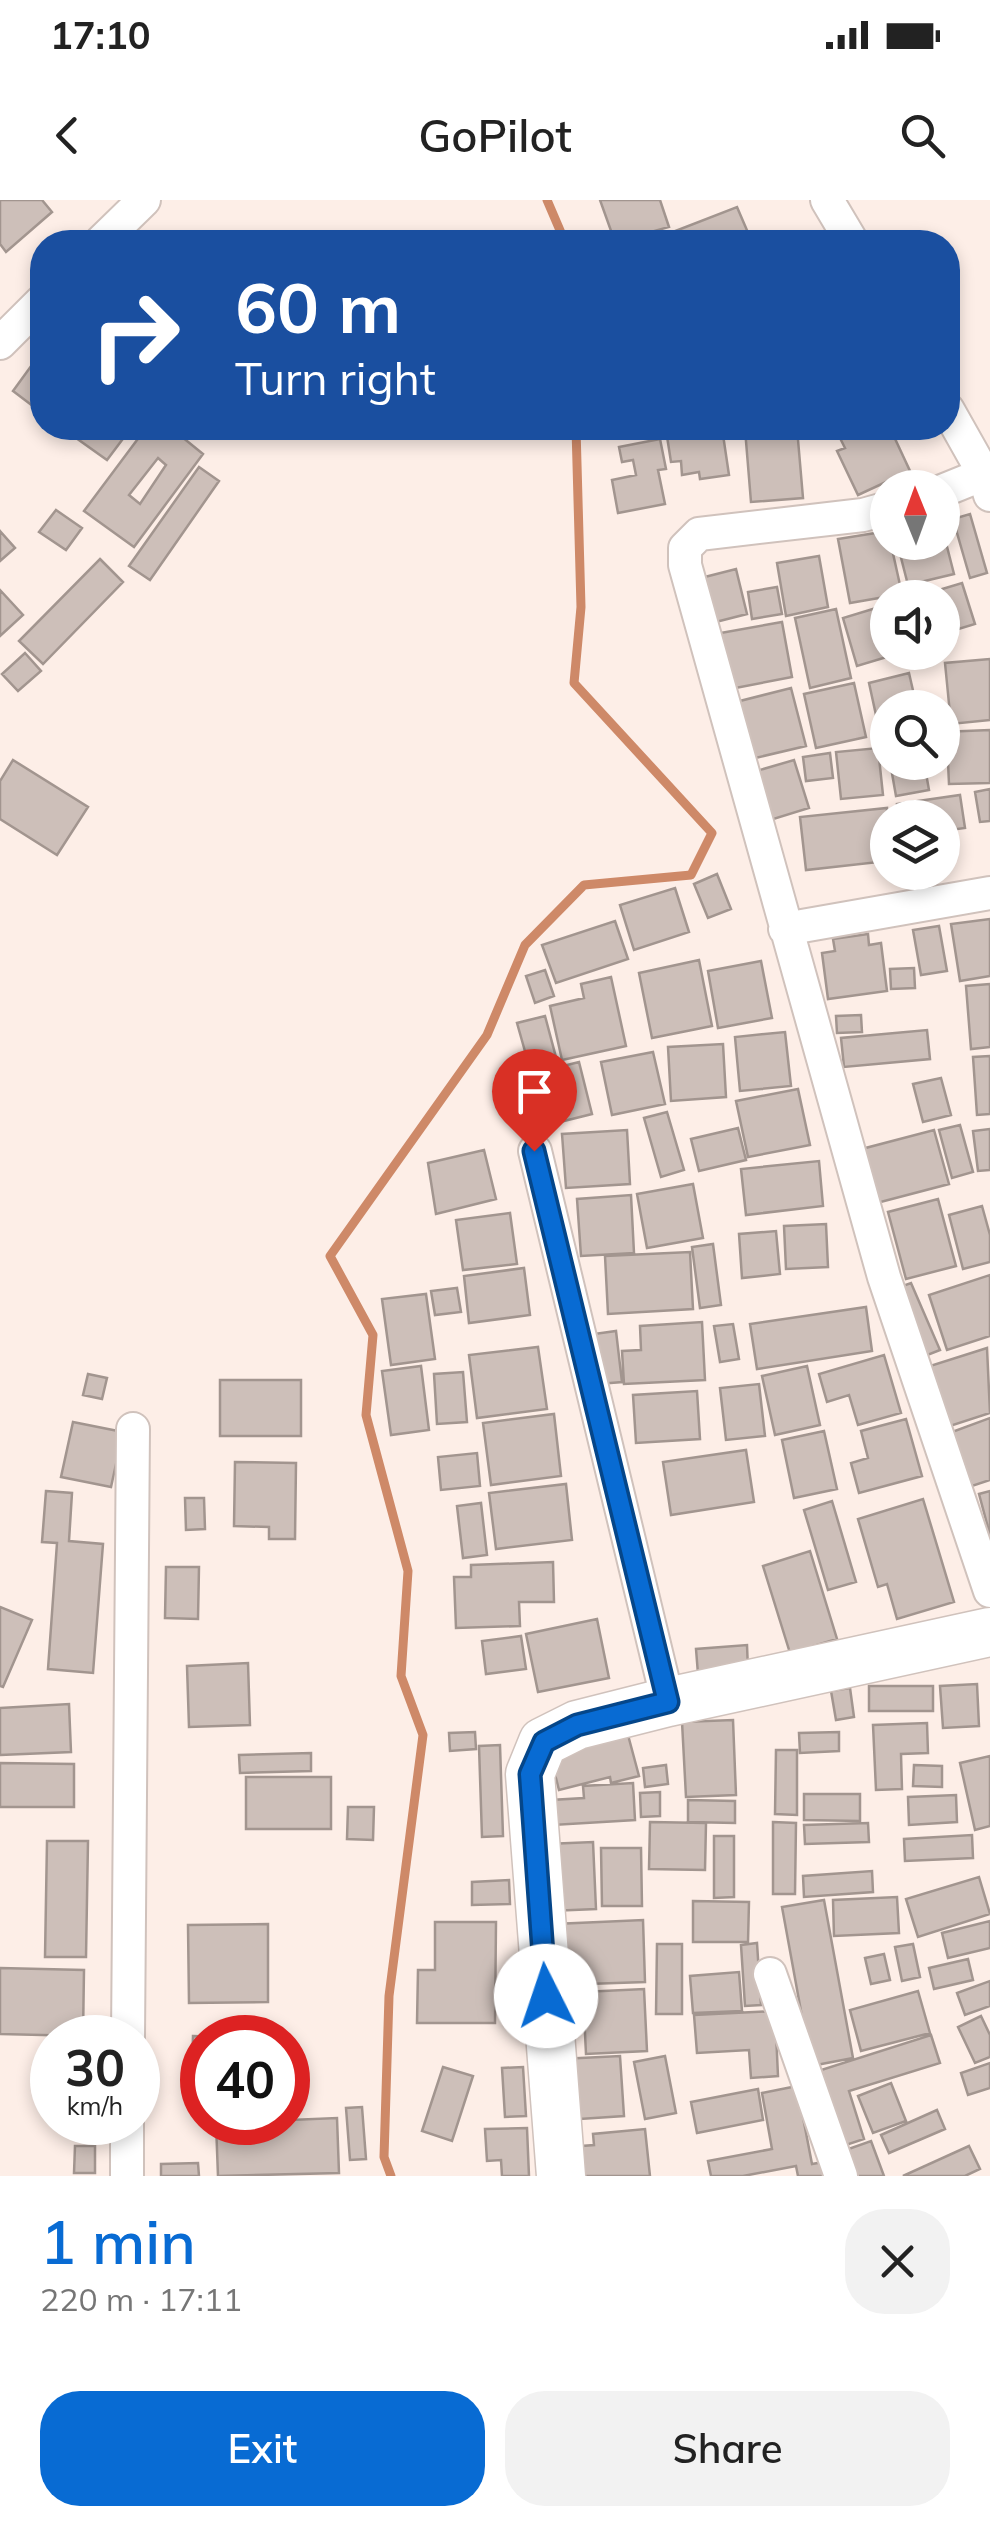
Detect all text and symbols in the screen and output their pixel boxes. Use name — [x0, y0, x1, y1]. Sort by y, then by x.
text: 17:10 — [50, 11, 151, 59]
text: GoPilot — [418, 107, 572, 163]
icon: back — [40, 108, 95, 163]
icon: search — [895, 108, 950, 163]
text: 60 m — [235, 263, 401, 351]
icon: right — [70, 270, 200, 400]
text: Turn right — [235, 350, 436, 406]
north arrow — [870, 470, 960, 560]
map controls — [870, 470, 960, 890]
button: sound — [870, 580, 960, 670]
button: search — [870, 690, 960, 780]
button: layers — [870, 800, 960, 890]
pin — [492, 1049, 577, 1152]
icon: arrive — [507, 1064, 562, 1119]
position arrow — [494, 1944, 598, 2048]
speed limit sign: 40 — [180, 2015, 310, 2145]
text: 30 — [65, 2036, 125, 2099]
text: km/h — [67, 2090, 123, 2121]
text: 1 min — [40, 2204, 196, 2279]
button: close — [845, 2209, 950, 2314]
text: 220 m · 17:11 — [40, 2279, 242, 2319]
button: Exit — [40, 2391, 485, 2506]
button: Share — [505, 2391, 950, 2506]

